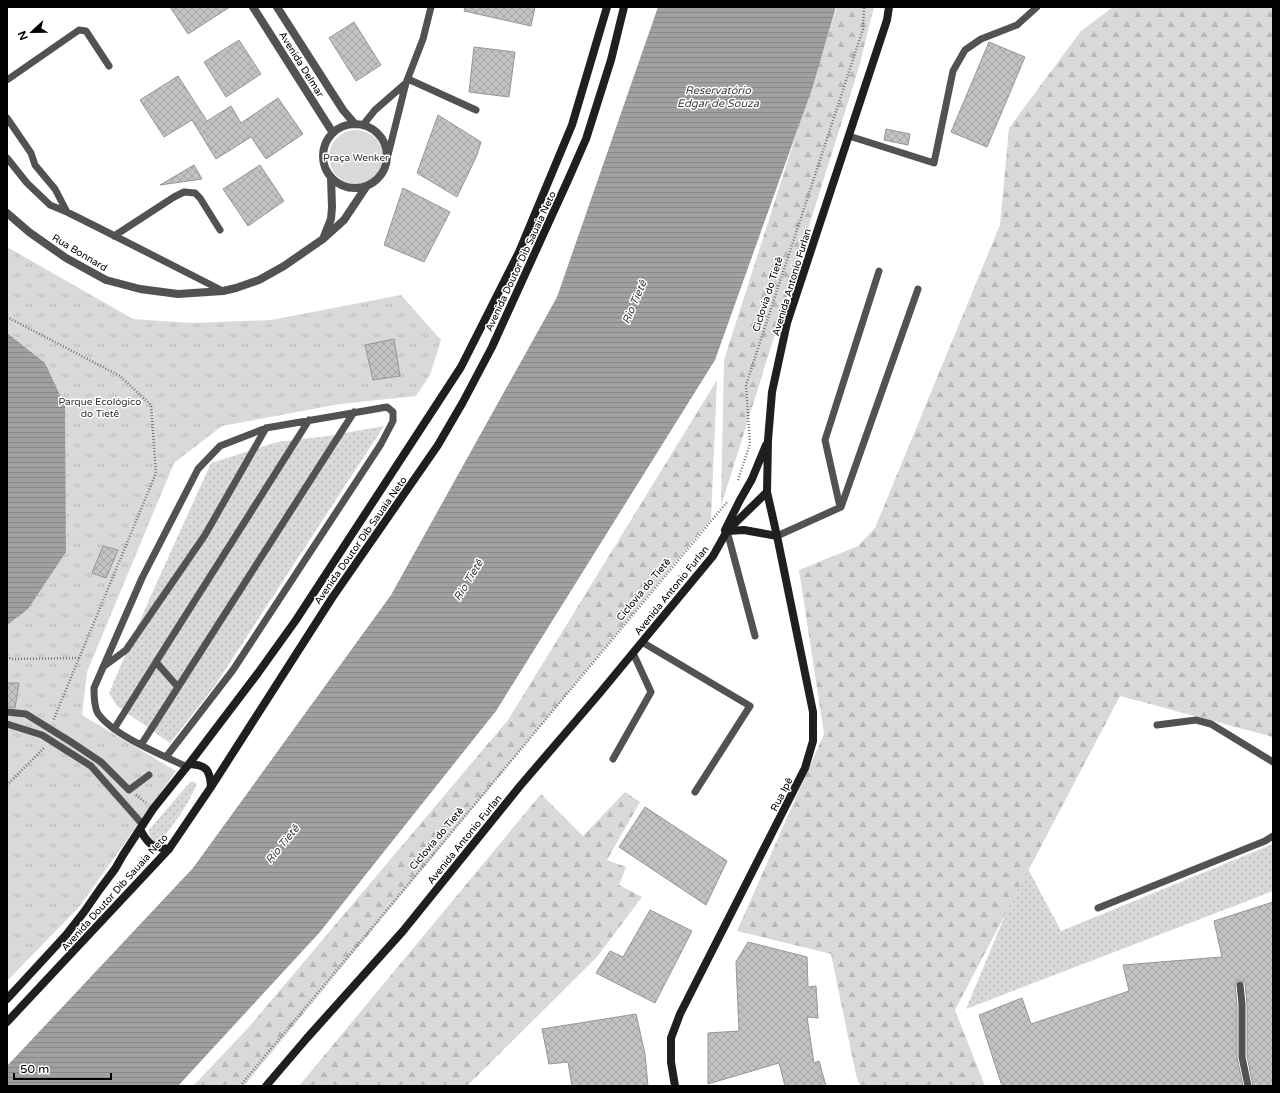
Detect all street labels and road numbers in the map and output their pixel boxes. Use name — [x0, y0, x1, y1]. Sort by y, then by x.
street label: Avenida Delmar — [276, 29, 326, 100]
street label: Avenida Doutor Dib Sauaia Neto — [483, 189, 559, 333]
street label: Avenida Antonio Furlan — [770, 227, 814, 337]
street label: Rua Bonnard — [50, 232, 109, 274]
street label: Ciclovia do Tietê — [750, 255, 786, 333]
street label: Avenida Doutor Dib Sauaia Neto — [312, 474, 410, 607]
street label: Avenida Antonio Furlan — [632, 544, 712, 638]
street label: Ciclovia do Tietê — [614, 556, 674, 623]
street label: Rua Ipê — [768, 775, 796, 813]
street label: Avenida Antonio Furlan — [425, 793, 505, 887]
street label: Ciclovia do Tietê — [407, 805, 467, 872]
street label: Avenida Doutor Dib Sauaia Neto — [59, 832, 170, 954]

